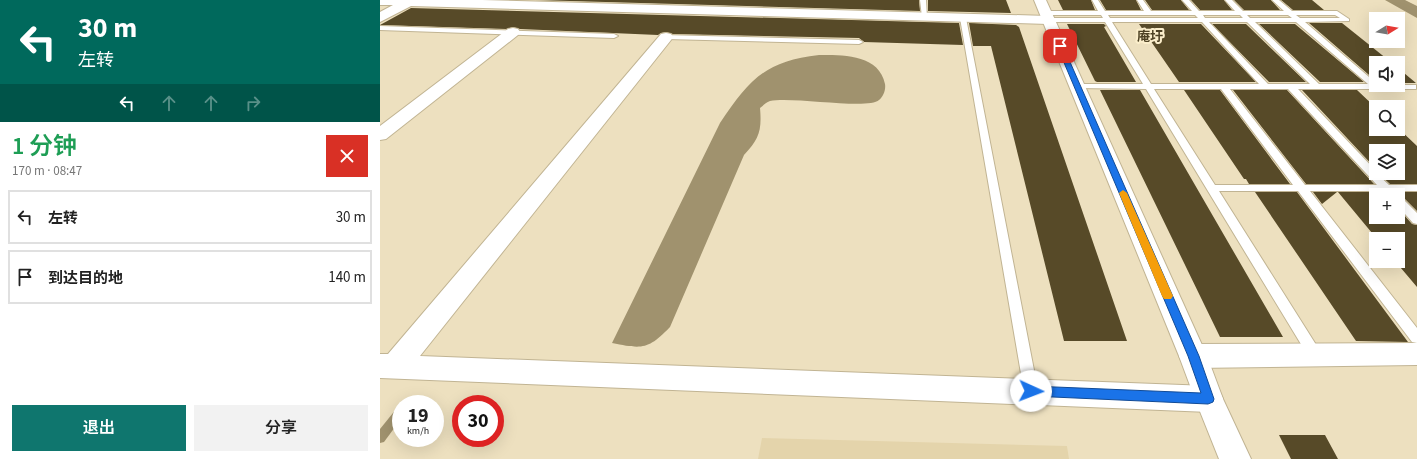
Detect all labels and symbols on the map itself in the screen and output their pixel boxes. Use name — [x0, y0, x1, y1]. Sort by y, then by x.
north arrow — [1369, 12, 1405, 48]
district label: 庵圩 — [1137, 28, 1163, 46]
pin — [1043, 29, 1077, 63]
position arrow — [1010, 370, 1052, 412]
speed limit sign: 30 — [452, 395, 504, 447]

